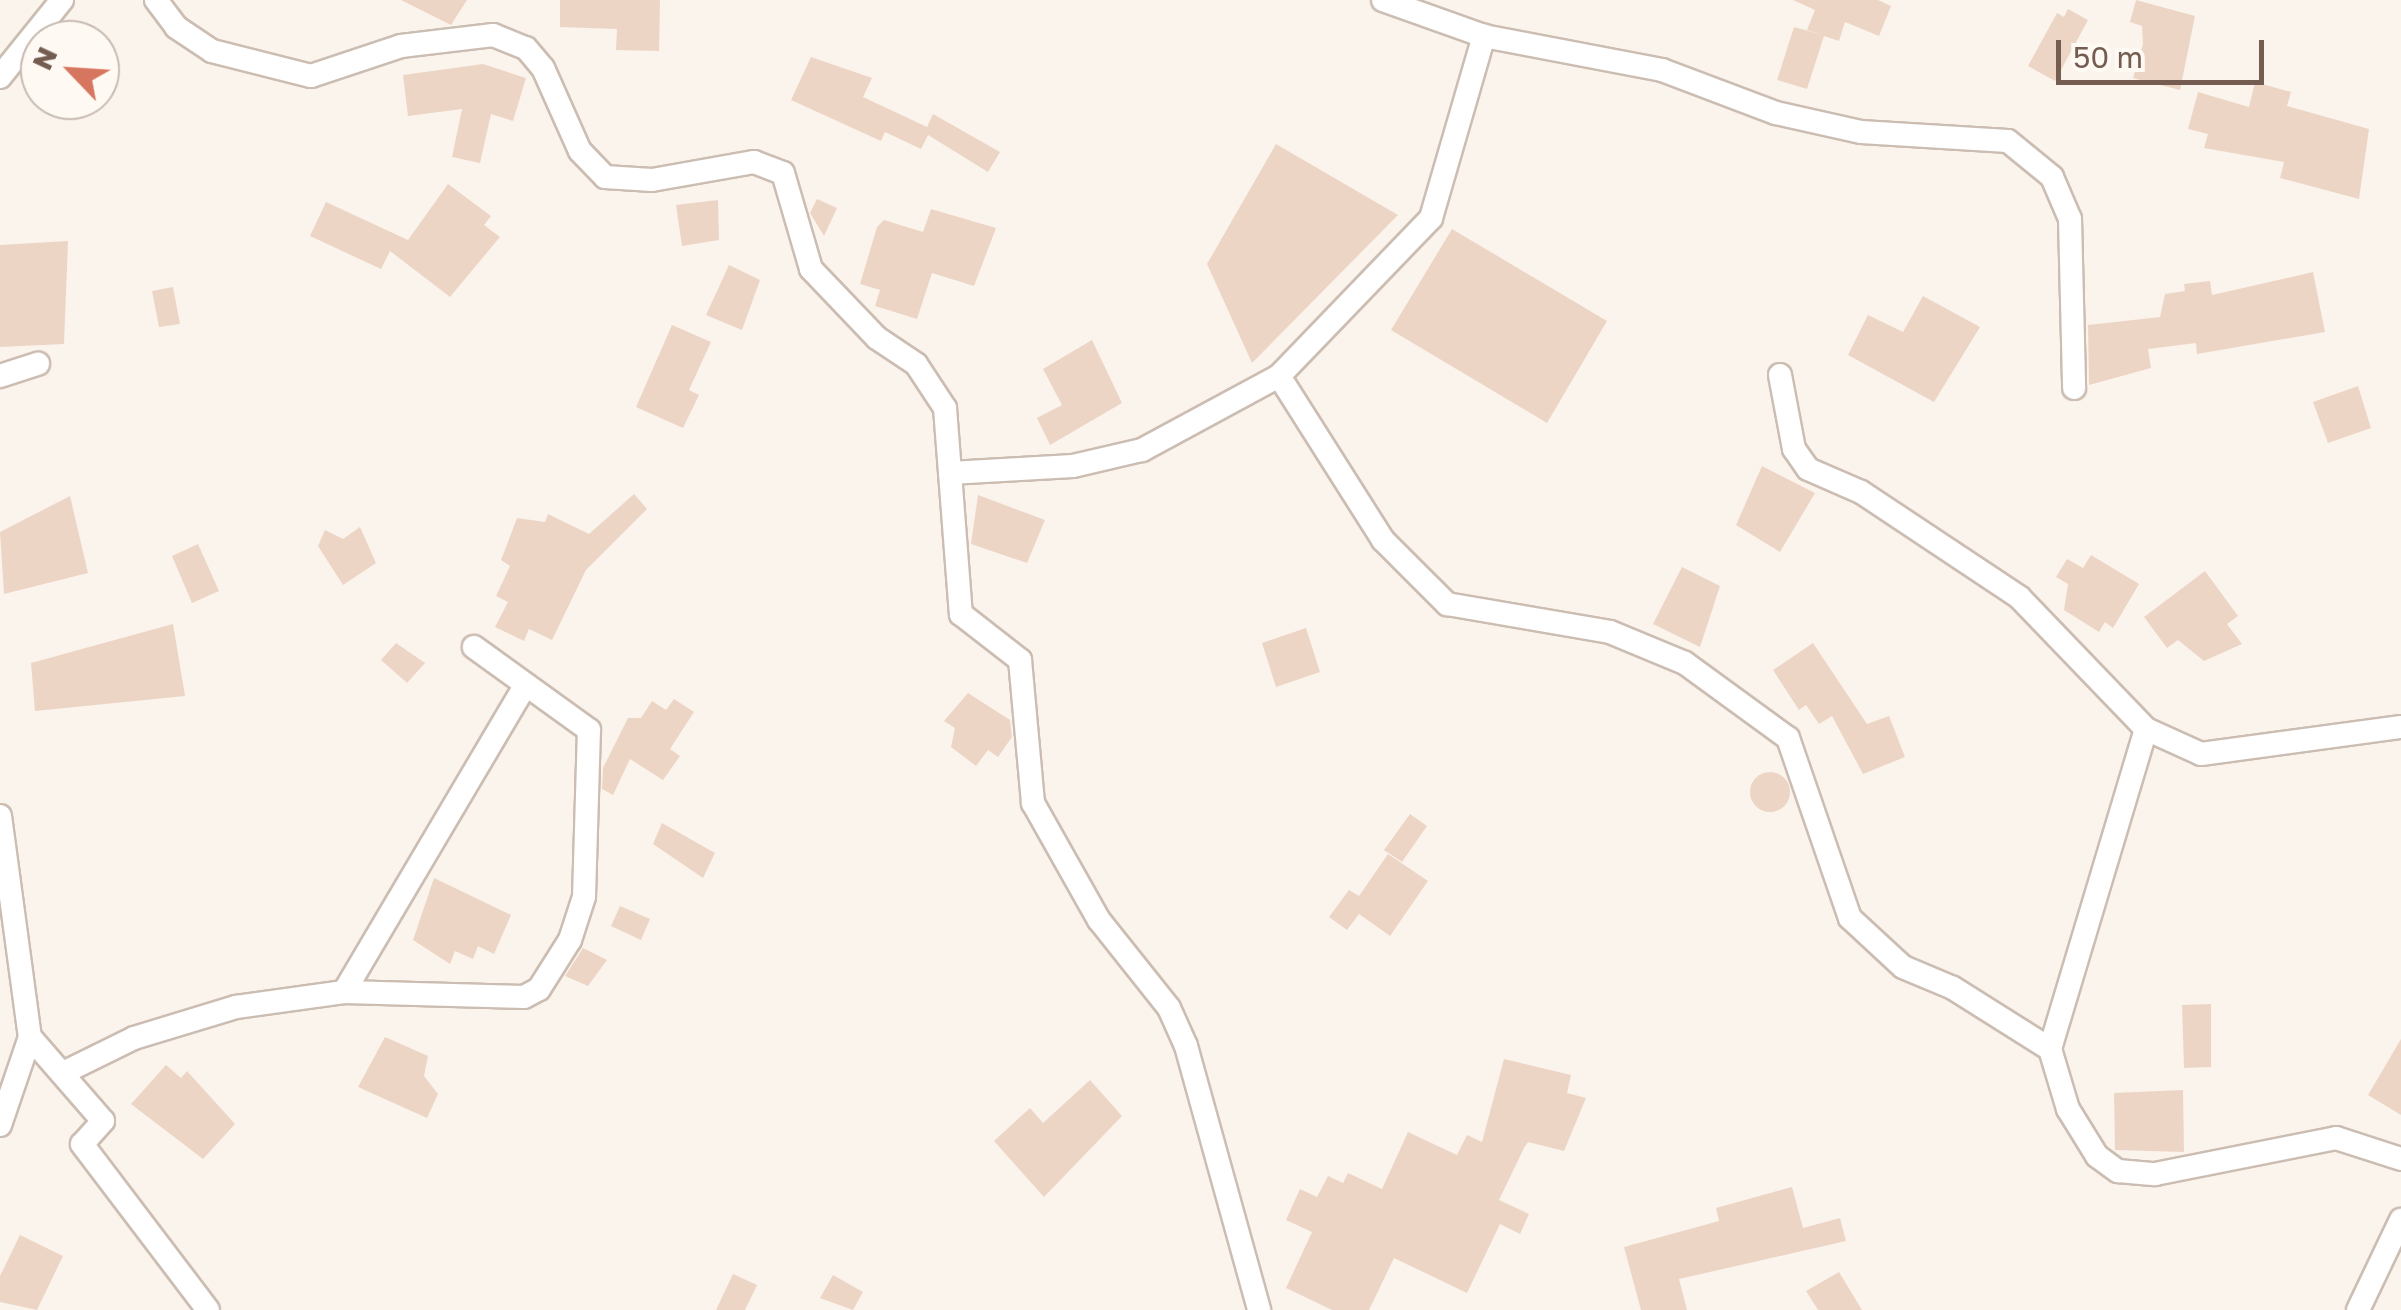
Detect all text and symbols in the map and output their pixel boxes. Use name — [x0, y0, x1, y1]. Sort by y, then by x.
north arrow — [20, 20, 120, 120]
scale bar — [2061, 20, 2268, 82]
text: 50 m — [2073, 39, 2143, 75]
text: N — [25, 41, 64, 75]

